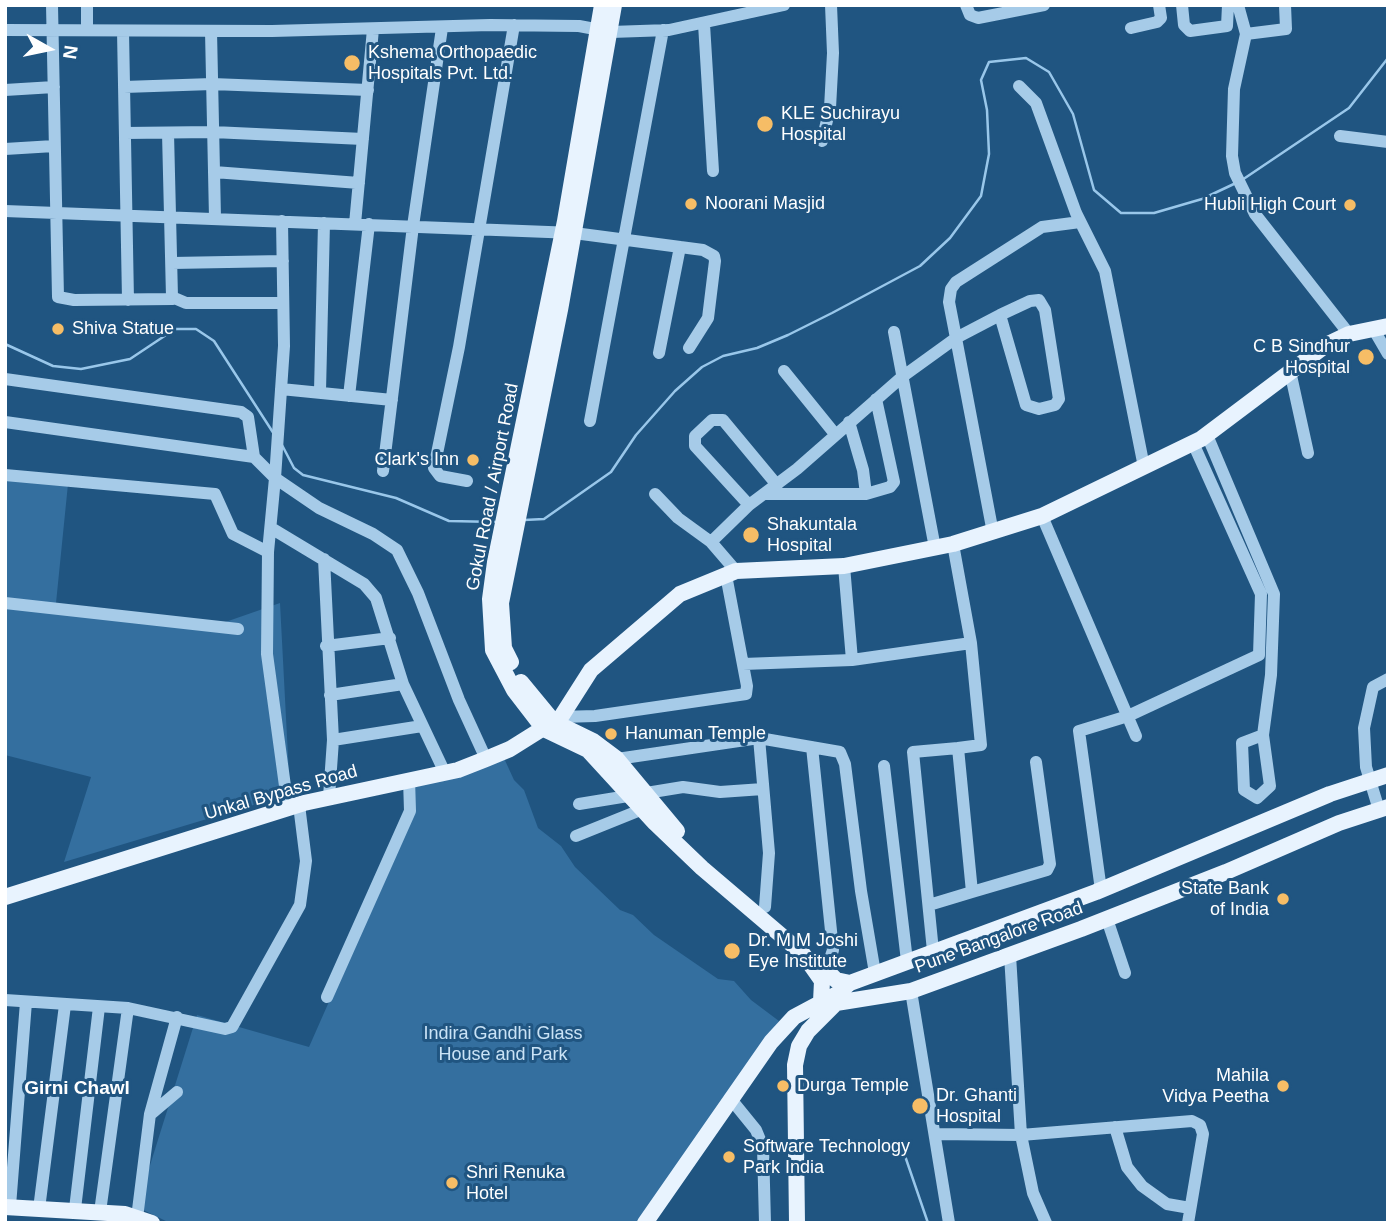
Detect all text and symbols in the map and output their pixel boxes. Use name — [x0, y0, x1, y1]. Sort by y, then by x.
north arrow — [14, 14, 84, 84]
place label: Kshema Orthopaedic Hospitals Pvt. Ltd. — [368, 42, 537, 84]
text: N — [59, 44, 82, 61]
marker: Kshema Orthopaedic Hospitals Pvt. Ltd. — [342, 53, 362, 73]
place label: KLE Suchirayu Hospital — [781, 103, 900, 146]
marker: KLE Suchirayu Hospital — [755, 114, 775, 134]
place label: Noorani Masjid — [705, 193, 825, 215]
place label: Hubli High Court — [1204, 194, 1336, 216]
marker: Noorani Masjid — [683, 196, 699, 212]
marker: Hubli High Court — [1342, 197, 1358, 213]
place label: Shiva Statue — [72, 318, 174, 340]
marker: Shiva Statue — [50, 321, 66, 337]
place label: C B Sindhur Hospital — [1253, 336, 1350, 378]
marker: C B Sindhur Hospital — [1356, 347, 1376, 367]
street label: Gokul Road / Airport Road — [462, 381, 524, 593]
place label: Clark's Inn — [375, 449, 459, 471]
marker: Clark's Inn — [465, 452, 481, 468]
place label: Shakuntala Hospital — [767, 514, 857, 556]
marker: Shakuntala Hospital — [741, 525, 761, 545]
place label: Hanuman Temple — [625, 723, 766, 745]
marker: Hanuman Temple — [603, 726, 619, 742]
street label: Unkal Bypass Road — [202, 761, 360, 825]
place label: State Bank of India — [1181, 878, 1269, 920]
marker: State Bank of India — [1275, 891, 1291, 907]
street label: Pune Bangalore Road — [912, 898, 1086, 978]
place label: Dr. M M Joshi Eye Institute — [748, 930, 858, 972]
marker: Dr. M M Joshi Eye Institute — [722, 941, 742, 961]
park label: Indira Gandhi Glass House and Park — [423, 1023, 583, 1066]
place label: Mahila Vidya Peetha — [1162, 1065, 1269, 1108]
place label: Durga Temple — [797, 1075, 909, 1097]
district label: Girni Chawl — [24, 1078, 130, 1100]
marker: Durga Temple — [775, 1078, 791, 1094]
marker: Mahila Vidya Peetha — [1275, 1078, 1291, 1094]
place label: Dr. Ghanti Hospital — [936, 1085, 1017, 1128]
marker: Dr. Ghanti Hospital — [910, 1096, 930, 1116]
place label: Software Technology Park India — [743, 1136, 910, 1178]
marker: Software Technology Park India — [721, 1149, 737, 1165]
place label: Shri Renuka Hotel — [466, 1162, 565, 1204]
marker: Shri Renuka Hotel — [444, 1175, 460, 1191]

